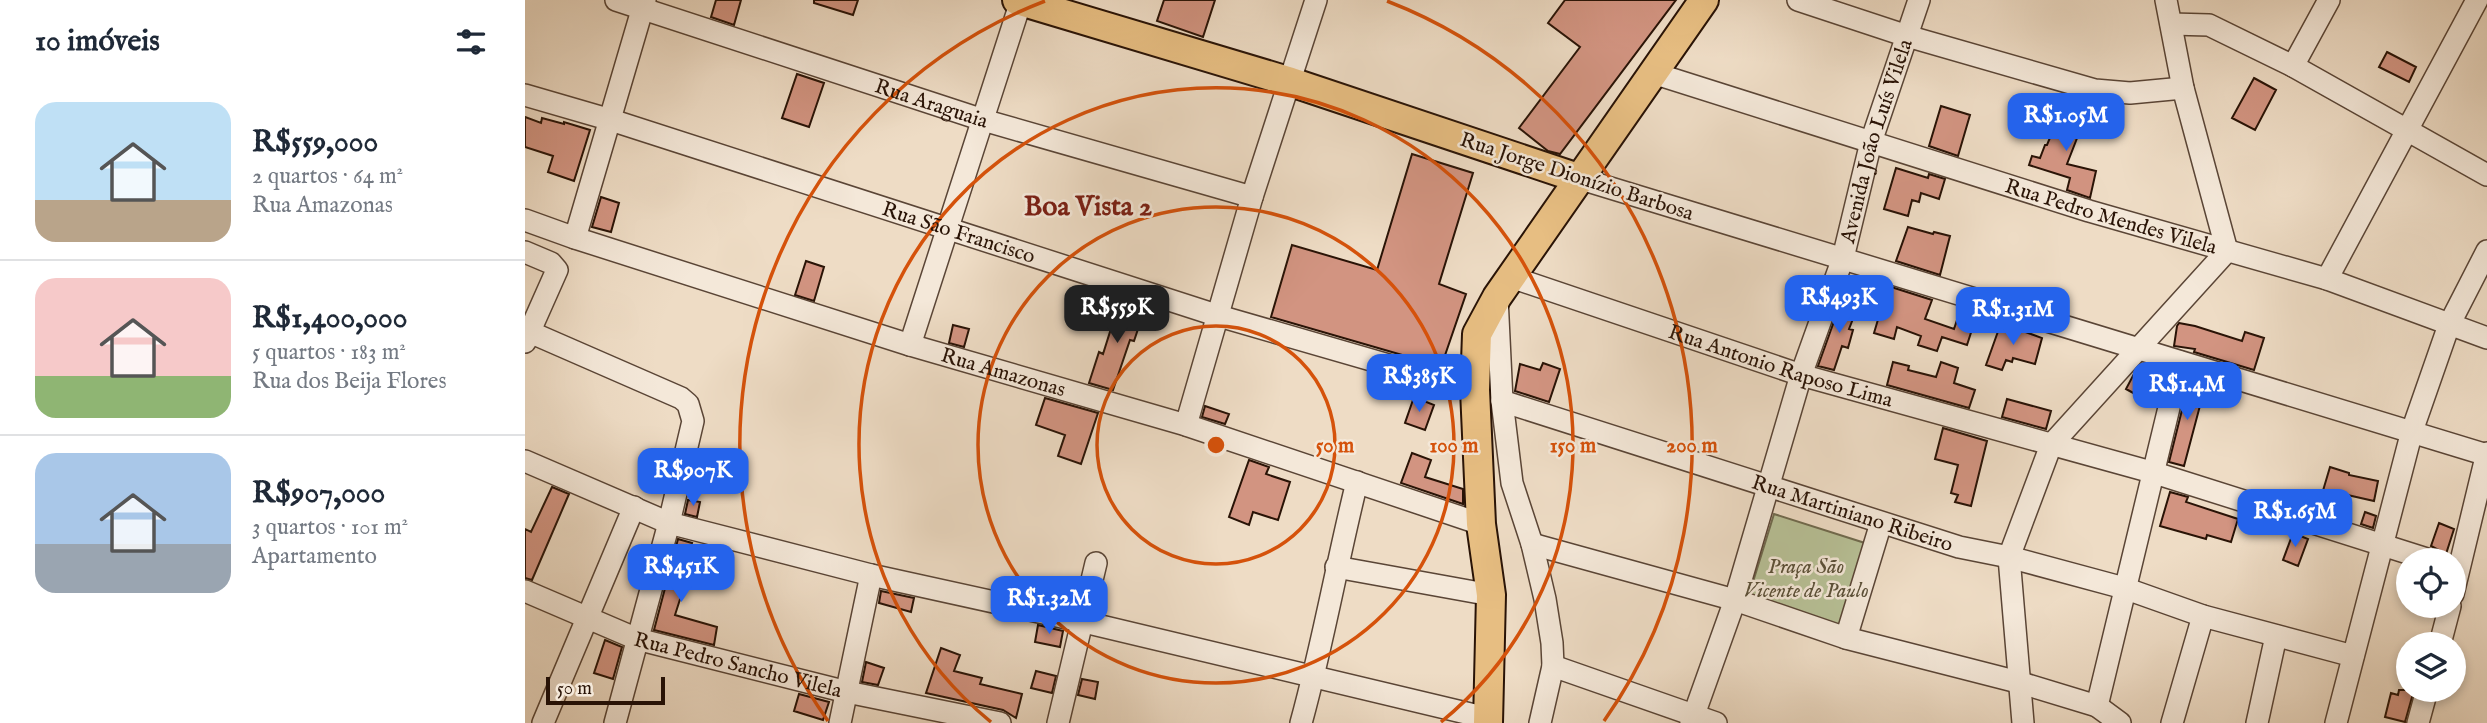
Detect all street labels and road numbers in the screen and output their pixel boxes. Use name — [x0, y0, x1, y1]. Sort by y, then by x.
street label: Avenida João Luís Vilela — [1835, 35, 1920, 247]
street label: Rua Araguaia — [871, 74, 992, 136]
street label: Rua Jorge Dionízio Barbosa — [1456, 127, 1698, 228]
street label: Rua Pedro Mendes Vilela — [2001, 173, 2221, 262]
street label: Rua São Francisco — [878, 196, 1038, 271]
street label: Rua Antonio Raposo Lima — [1665, 319, 1896, 415]
street label: Rua Amazonas — [937, 343, 1068, 404]
street label: Rua Martiniano Ribeiro — [1748, 470, 1956, 559]
street label: Rua Pedro Sancho Vilela — [631, 627, 845, 705]

